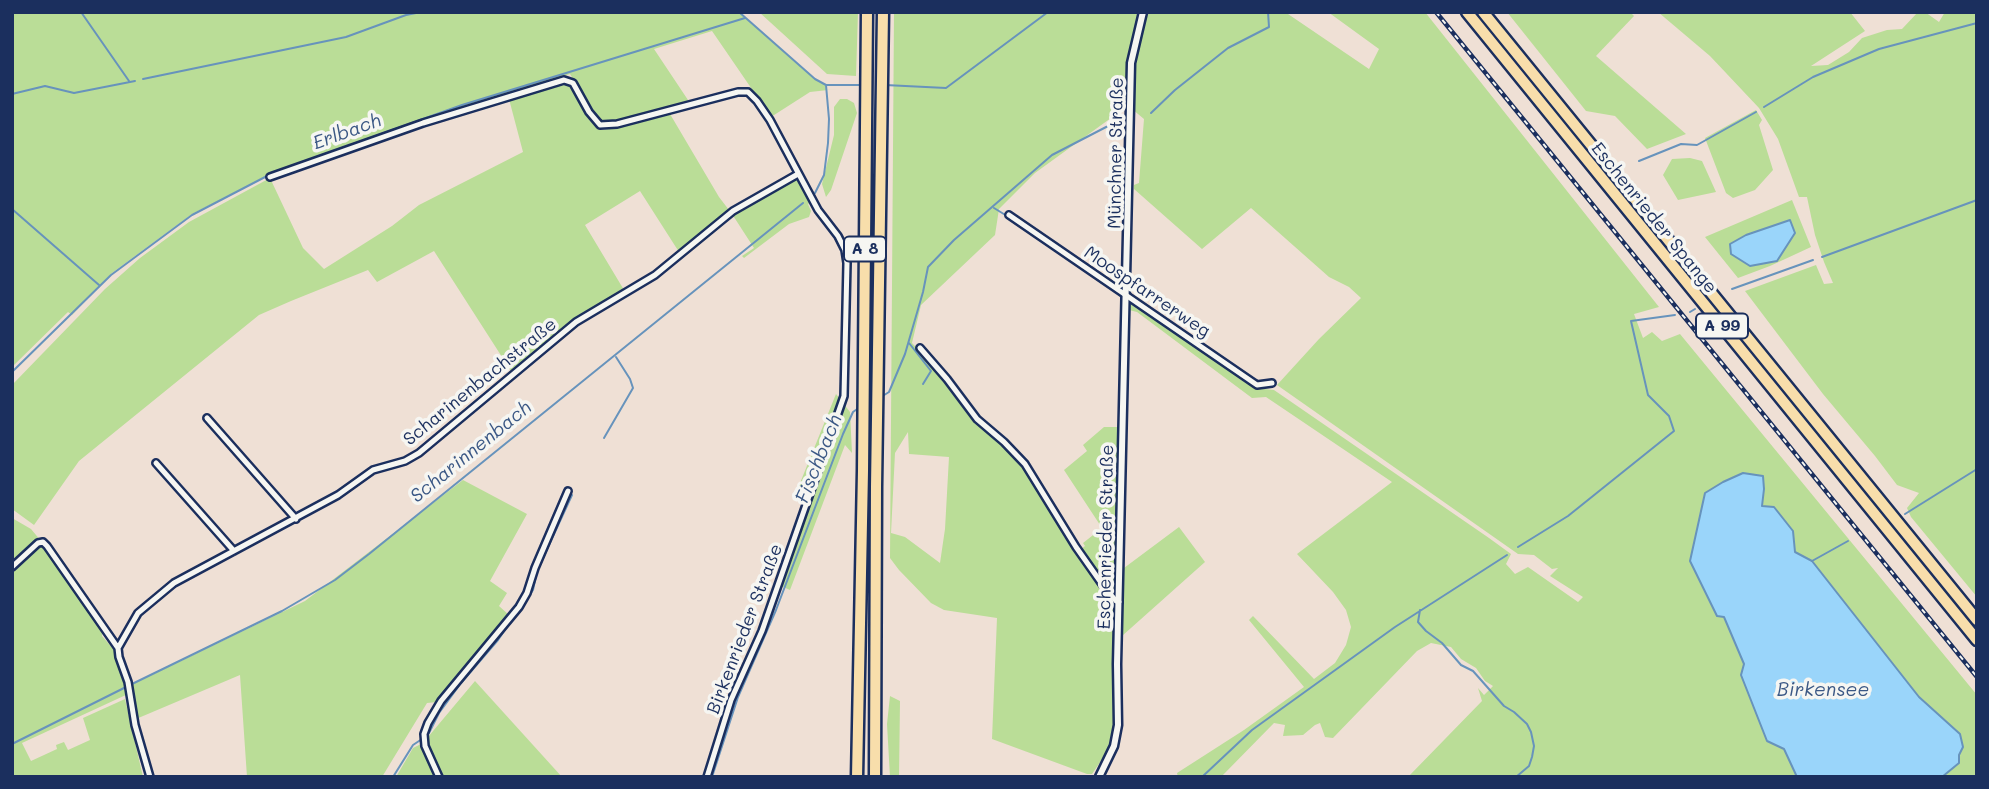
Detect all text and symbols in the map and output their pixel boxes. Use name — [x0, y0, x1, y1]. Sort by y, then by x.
street label: Münchner Straße — [1104, 77, 1128, 229]
water label: Erlbach — [310, 109, 384, 155]
street label: Eschenrieder Spange — [1586, 138, 1722, 298]
road number: A 8 — [844, 236, 886, 262]
street label: Moospfarrerweg — [1080, 242, 1214, 342]
street label: Scharinenbachstraße — [399, 314, 561, 450]
road number: A 99 — [1696, 314, 1748, 338]
water label: Scharinnenbach — [406, 396, 536, 508]
water label: Fischbach — [791, 411, 847, 507]
street label: Eschenrieder Straße — [1094, 444, 1118, 630]
street label: Birkenrieder Straße — [703, 541, 787, 717]
water label: Birkensee — [1777, 679, 1869, 701]

